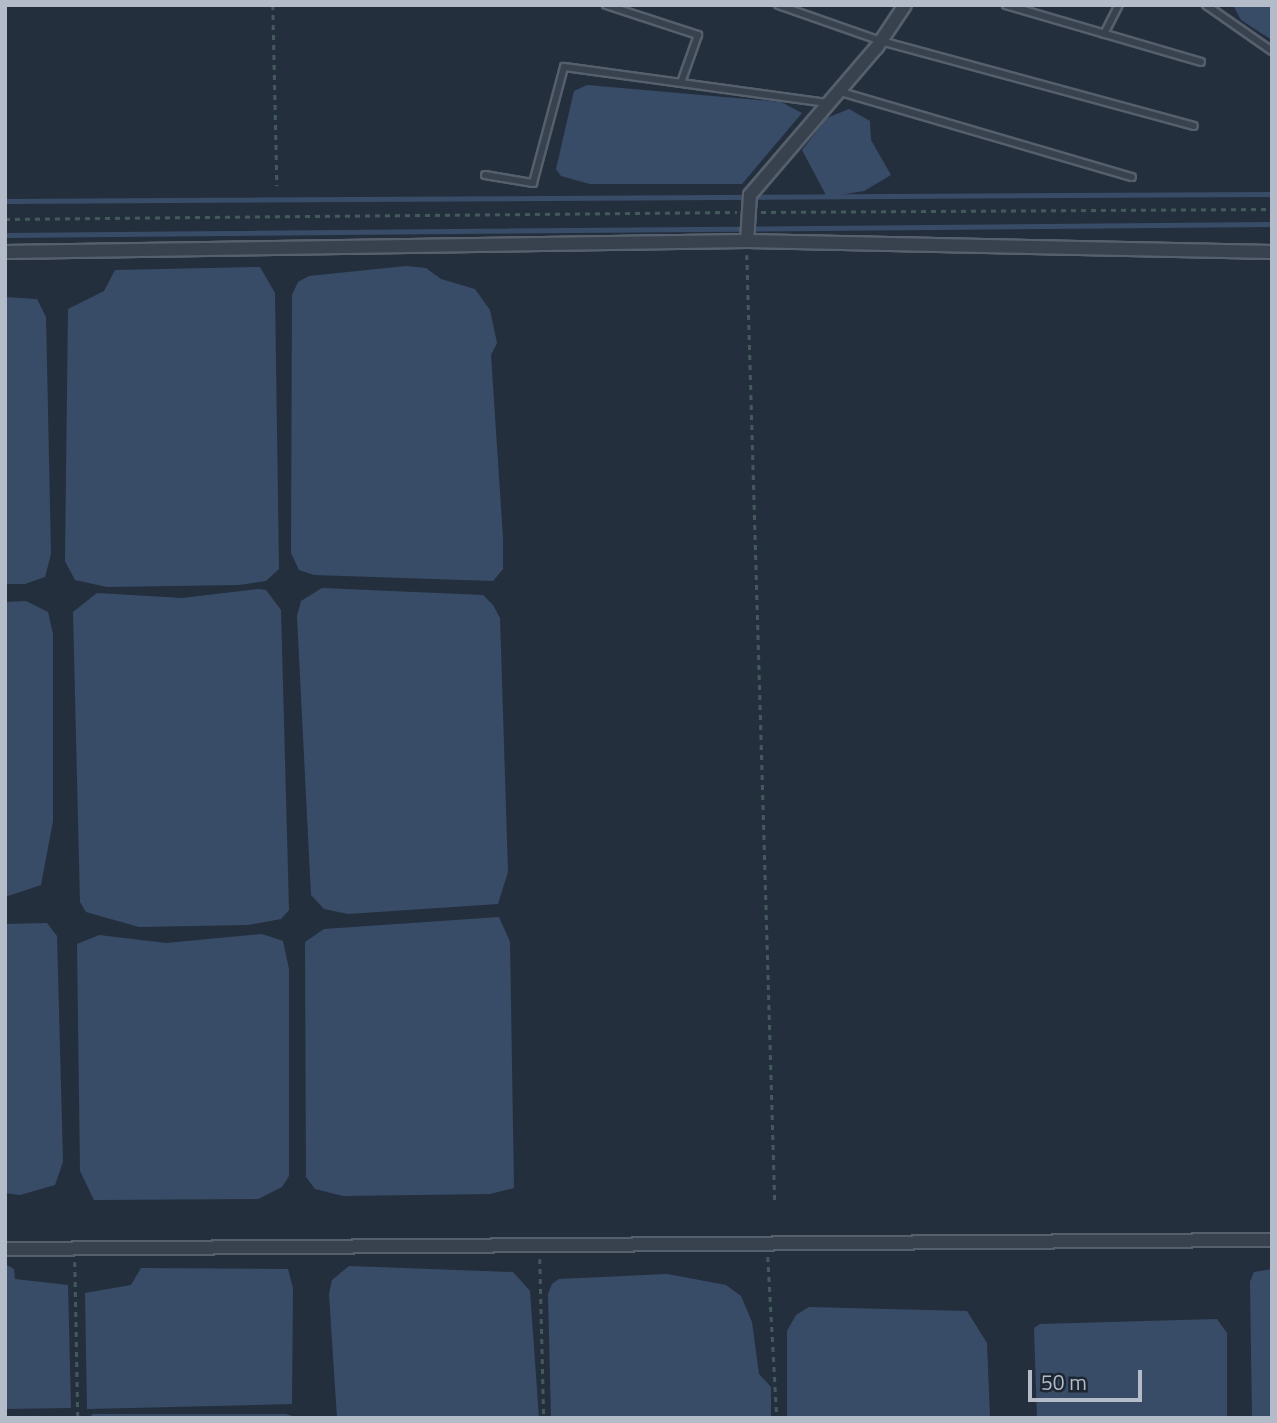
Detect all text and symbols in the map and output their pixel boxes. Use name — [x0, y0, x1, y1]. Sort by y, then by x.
scale bar — [1032, 1356, 1146, 1400]
text: 50 m — [1041, 1366, 1087, 1398]

